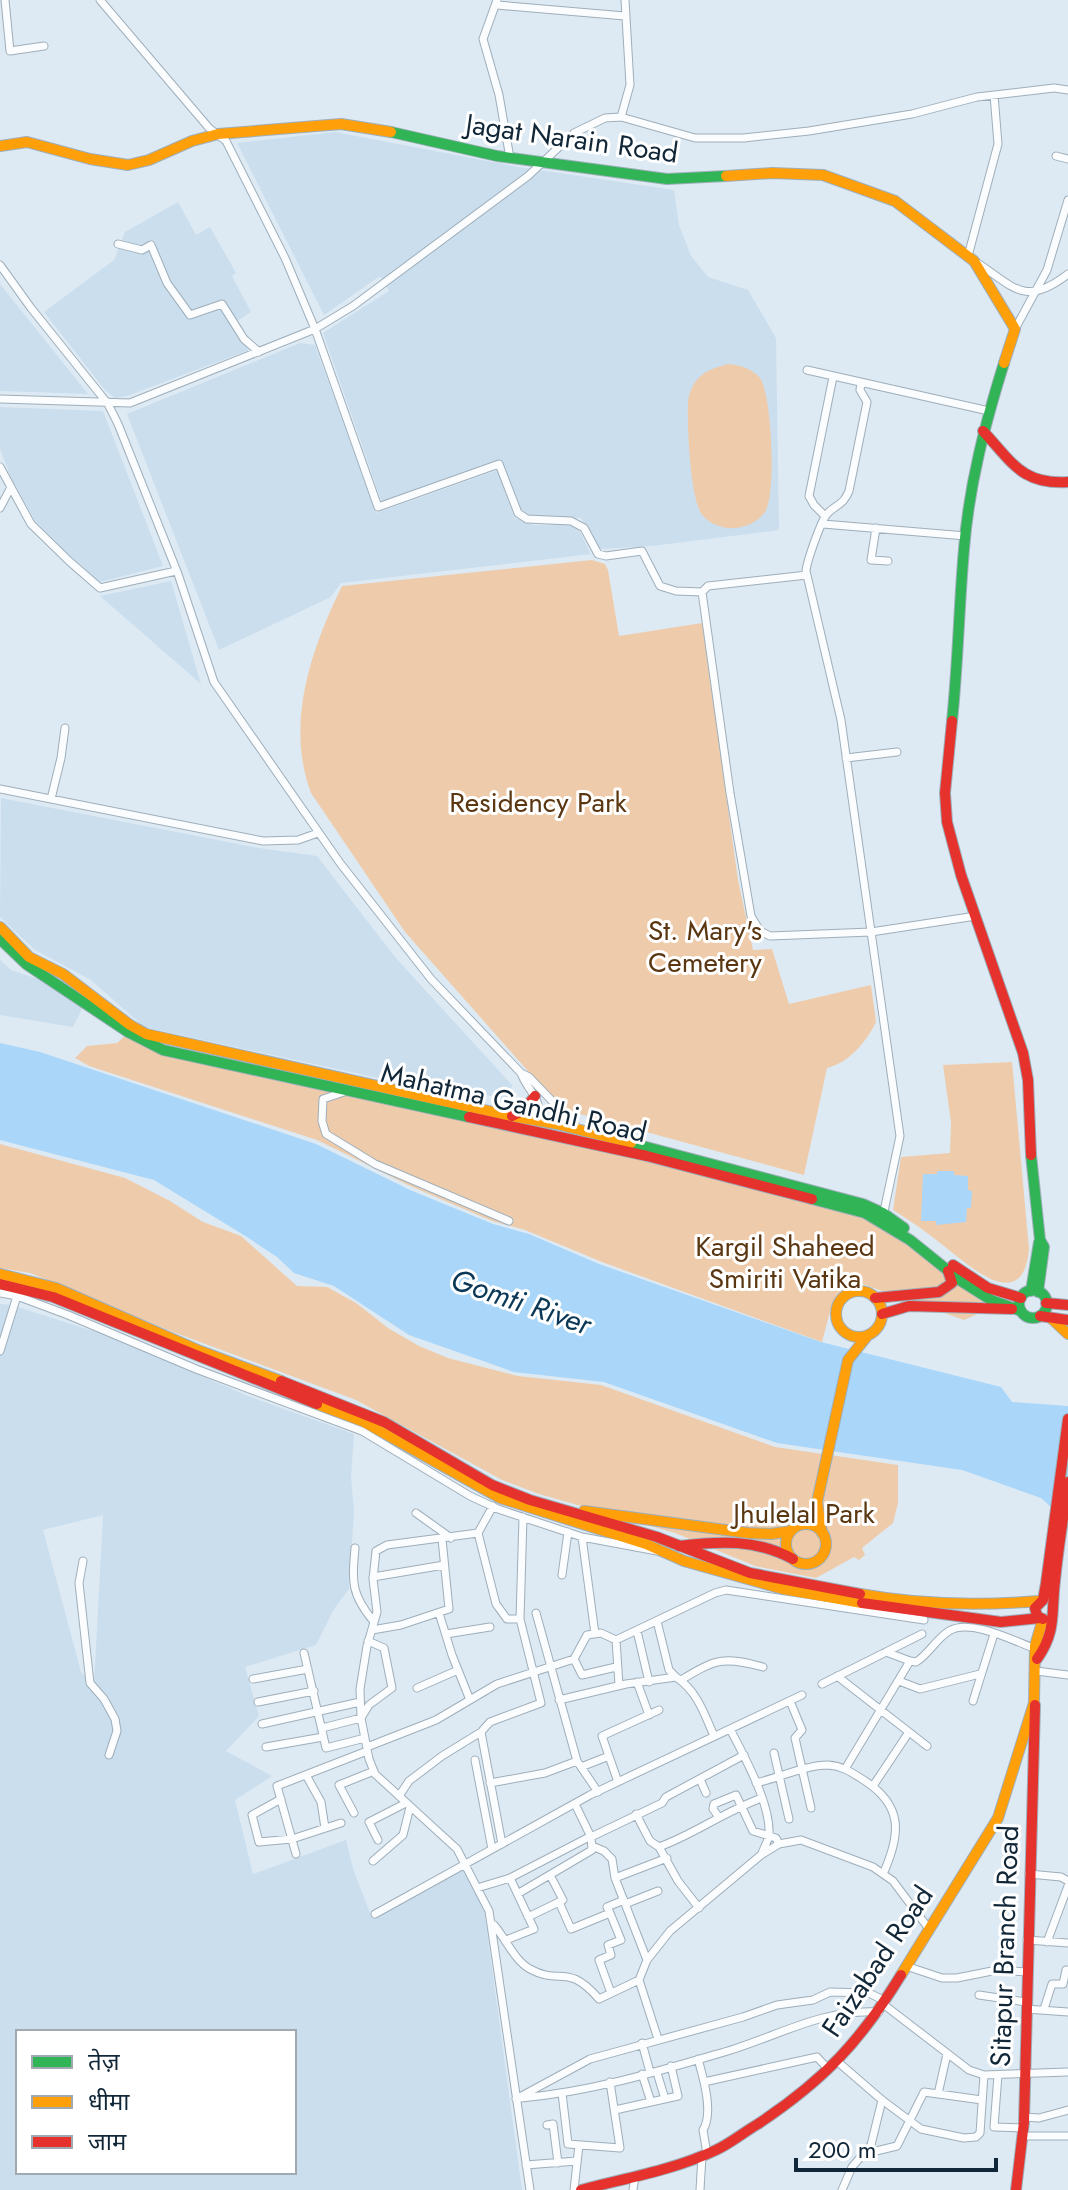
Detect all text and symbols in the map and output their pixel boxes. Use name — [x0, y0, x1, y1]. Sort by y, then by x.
street label: Jagat Narain Road — [459, 103, 681, 174]
park label: Residency Park — [449, 782, 628, 823]
park label: St. Mary's Cemetery — [648, 910, 763, 983]
street label: Mahatma Gandhi Road — [377, 1052, 651, 1153]
park label: Kargil Shaheed Smiriti Vatika — [695, 1226, 875, 1299]
water label: Gomti River — [445, 1257, 599, 1346]
park label: Jhulelal Park — [729, 1493, 875, 1534]
street label: Sitapur Branch Road — [980, 1824, 1029, 2068]
street label: Faizabad Road — [812, 1878, 943, 2045]
legend — [16, 2030, 296, 2174]
text: तेज़ — [88, 2044, 121, 2079]
text: धीमा — [88, 2084, 130, 2119]
scale bar — [796, 2122, 996, 2172]
text: जाम — [88, 2124, 127, 2159]
text: 200 m — [808, 2132, 876, 2167]

